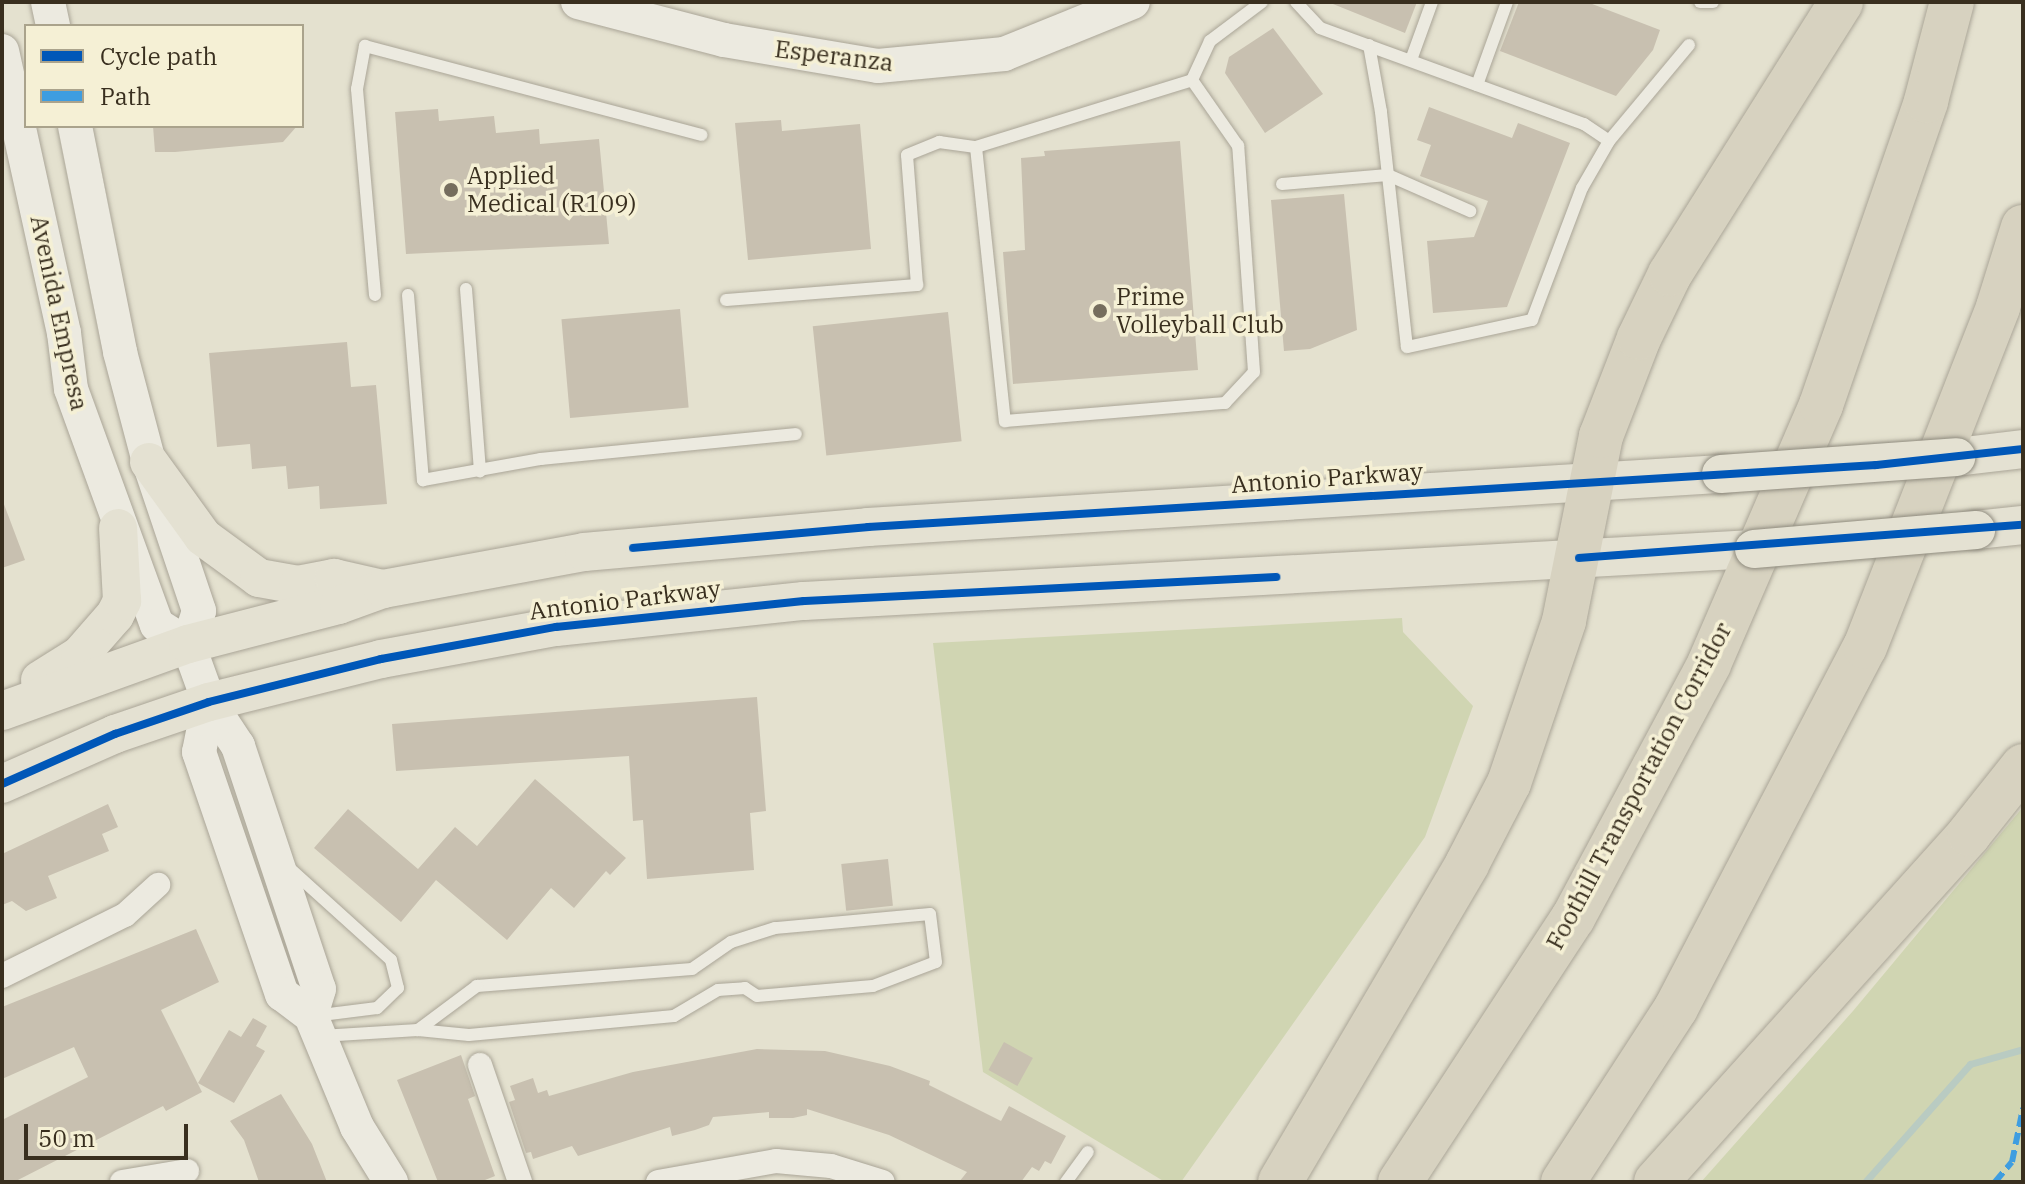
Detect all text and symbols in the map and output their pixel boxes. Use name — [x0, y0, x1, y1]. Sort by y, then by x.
legend — [24, 24, 304, 128]
street label: Esperanza — [773, 34, 895, 78]
text: Cycle path — [100, 40, 217, 72]
text: Path — [100, 80, 151, 112]
place label: Applied Medical (R109) — [467, 162, 636, 218]
marker: Applied Medical (R109) — [442, 181, 460, 199]
street label: Avenida Empresa — [24, 213, 94, 413]
place label: Prime Volleyball Club — [1116, 283, 1284, 339]
marker: Prime Volleyball Club — [1091, 302, 1109, 320]
street label: Antonio Parkway — [1230, 457, 1424, 499]
street label: Antonio Parkway — [528, 574, 722, 626]
street label: Foothill Transportation Corridor — [1540, 618, 1738, 954]
scale bar — [28, 1108, 192, 1158]
text: 50 m — [38, 1122, 95, 1154]

